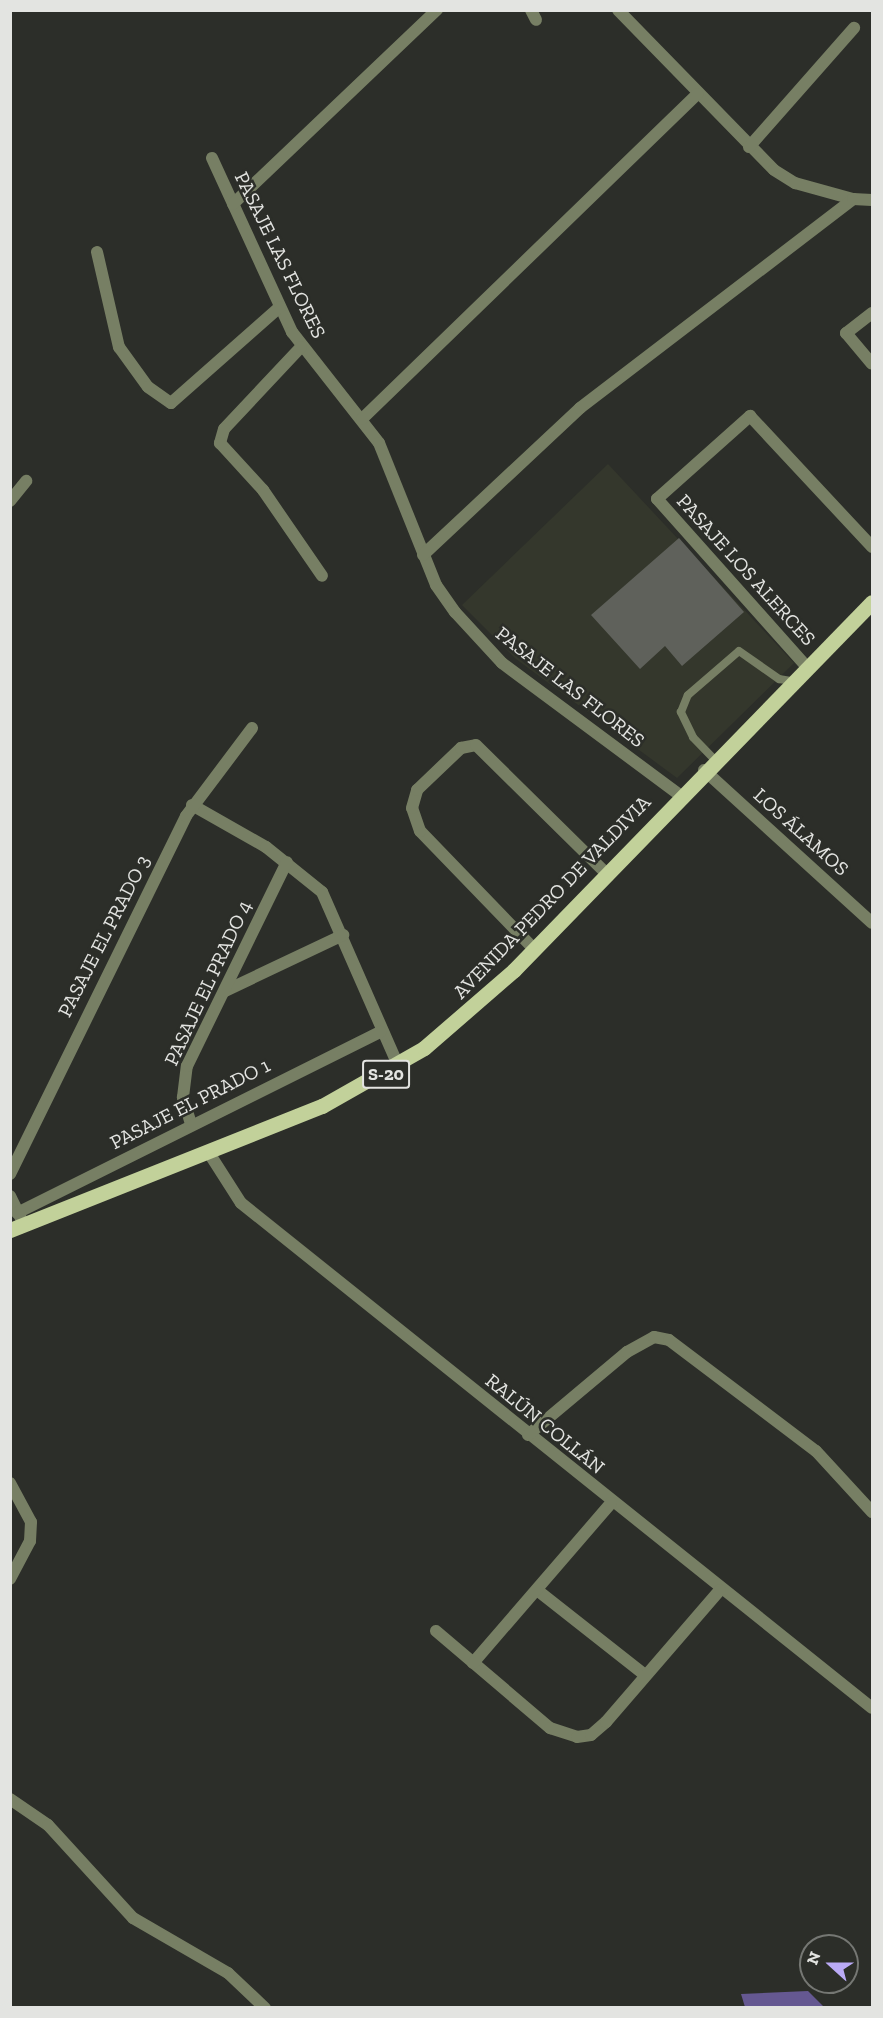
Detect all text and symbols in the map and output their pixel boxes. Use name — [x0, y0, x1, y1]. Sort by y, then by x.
street label: PASAJE LAS FLORES — [229, 168, 331, 342]
street label: PASAJE LOS ALERCES — [672, 489, 820, 651]
street label: PASAJE LAS FLORES — [491, 621, 649, 753]
street label: LOS ÁLAMOS — [748, 783, 854, 881]
street label: AVENIDA PEDRO DE VALDIVIA — [448, 790, 656, 1004]
street label: PASAJE EL PRADO 3 — [53, 851, 155, 1021]
street label: PASAJE EL PRADO 4 — [159, 896, 257, 1070]
street label: PASAJE EL PRADO 1 — [106, 1053, 274, 1155]
road number: S-20 — [362, 1059, 410, 1089]
street label: RALÚN COLLÁN — [481, 1369, 609, 1479]
north arrow — [799, 1934, 859, 1994]
text: N — [803, 1949, 825, 1967]

